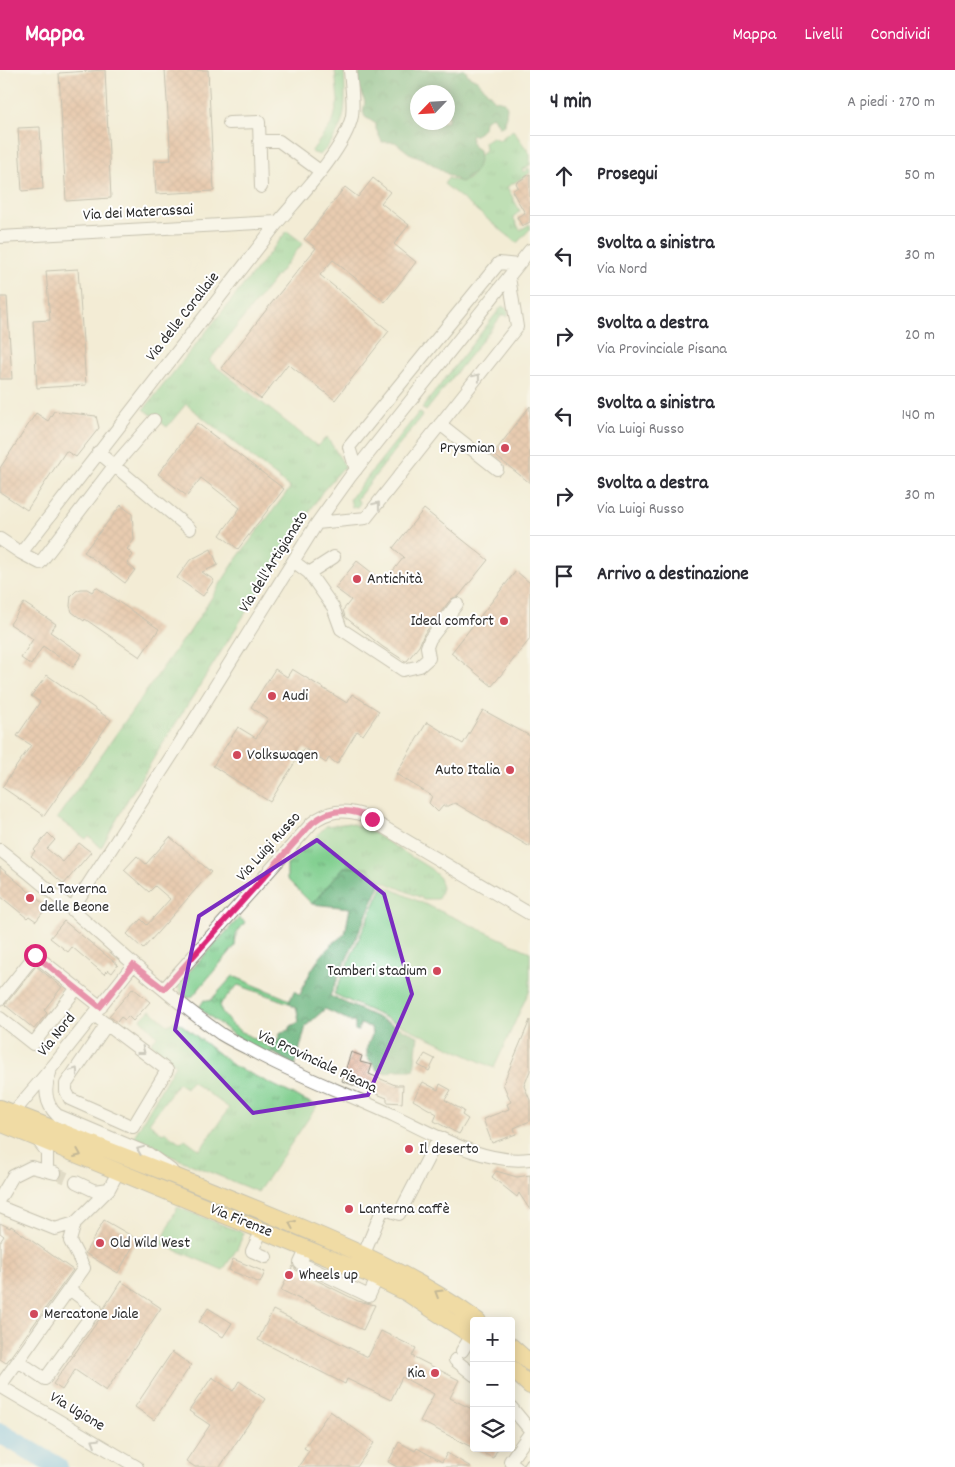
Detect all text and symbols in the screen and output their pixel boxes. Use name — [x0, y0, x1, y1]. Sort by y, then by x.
text: Mappa — [25, 18, 84, 52]
text: Mappa — [733, 23, 777, 48]
text: Livelli — [805, 23, 843, 48]
text: Condividi — [871, 23, 930, 48]
north arrow — [410, 85, 455, 130]
text: 4 min — [550, 88, 592, 118]
text: A piedi · 270 m — [847, 91, 935, 114]
icon: ahead — [550, 162, 578, 190]
text: Prosegui — [597, 162, 657, 189]
text: 50 m — [904, 164, 935, 187]
street label: Via dei Materassai — [82, 199, 194, 227]
text: Svolta a sinistra — [597, 231, 715, 258]
icon: left — [550, 242, 578, 270]
text: 30 m — [905, 244, 935, 267]
text: Via Nord — [597, 258, 647, 281]
street label: Via delle Corallaie — [141, 267, 225, 367]
text: Svolta a destra — [597, 311, 708, 338]
icon: right — [550, 322, 578, 350]
text: 20 m — [905, 324, 935, 347]
text: Via Provinciale Pisana — [597, 338, 727, 361]
one-way arrow — [472, 374, 480, 383]
text: Svolta a sinistra — [597, 391, 715, 418]
icon: left — [550, 402, 578, 430]
text: 140 m — [901, 404, 935, 427]
text: Via Luigi Russo — [597, 418, 684, 441]
place label: Prysmian — [440, 437, 495, 460]
marker: Prysmian — [499, 442, 511, 454]
text: Svolta a destra — [597, 471, 708, 498]
icon: right — [550, 482, 578, 510]
text: 30 m — [905, 484, 935, 507]
text: Via Luigi Russo — [597, 498, 684, 521]
one-way arrow — [371, 501, 380, 510]
street label: Via dell'Artigianato — [234, 507, 314, 617]
icon: arrive — [550, 562, 578, 590]
text: Arrivo a destinazione — [597, 562, 749, 589]
place label: Antichità — [367, 568, 423, 591]
marker: Antichità — [351, 573, 363, 585]
place label: Ideal comfort — [410, 610, 494, 633]
marker: Ideal comfort — [498, 615, 510, 627]
place label: Audi — [282, 685, 308, 708]
marker: Audi — [266, 690, 278, 702]
place label: Volkswagen — [247, 744, 318, 767]
marker: Volkswagen — [231, 749, 243, 761]
place label: Auto Italia — [435, 759, 500, 782]
marker: Auto Italia — [504, 764, 516, 776]
street label: Via Luigi Russo — [231, 807, 307, 887]
route end — [361, 808, 384, 831]
place label: La Taverna delle Beone — [40, 878, 109, 919]
marker: La Taverna delle Beone — [24, 892, 36, 904]
route start — [24, 944, 47, 967]
place label: Tamberi stadium — [327, 960, 427, 983]
marker: Tamberi stadium — [431, 965, 443, 977]
street label: Via Nord — [32, 1008, 82, 1062]
street label: Via Provinciale Pisana — [253, 1024, 381, 1100]
one-way arrow — [136, 1045, 146, 1054]
one-way arrow — [69, 1068, 78, 1077]
place label: Il deserto — [419, 1138, 479, 1161]
marker: Il deserto — [403, 1143, 415, 1155]
one-way arrow — [136, 1146, 145, 1157]
one-way arrow — [73, 1148, 82, 1159]
street label: Via Firenze — [206, 1198, 276, 1244]
place label: Lanterna caffè — [359, 1198, 450, 1221]
marker: Lanterna caffè — [343, 1203, 355, 1215]
one-way arrow — [288, 1219, 296, 1229]
place label: Old Wild West — [110, 1232, 190, 1255]
marker: Old Wild West — [94, 1237, 106, 1249]
place label: Wheels up — [299, 1264, 358, 1287]
marker: Wheels up — [283, 1269, 295, 1281]
one-way arrow — [435, 1290, 444, 1300]
place label: Mercatone Jiale — [44, 1303, 139, 1326]
marker: Mercatone Jiale — [28, 1308, 40, 1320]
map controls — [470, 1317, 515, 1452]
button: + — [470, 1317, 515, 1362]
place label: Kia — [407, 1362, 425, 1385]
button: − — [470, 1362, 515, 1407]
marker: Kia — [429, 1367, 441, 1379]
street label: Via Ugione — [45, 1386, 109, 1438]
button: layers — [470, 1407, 515, 1452]
one-way arrow — [91, 1439, 100, 1449]

